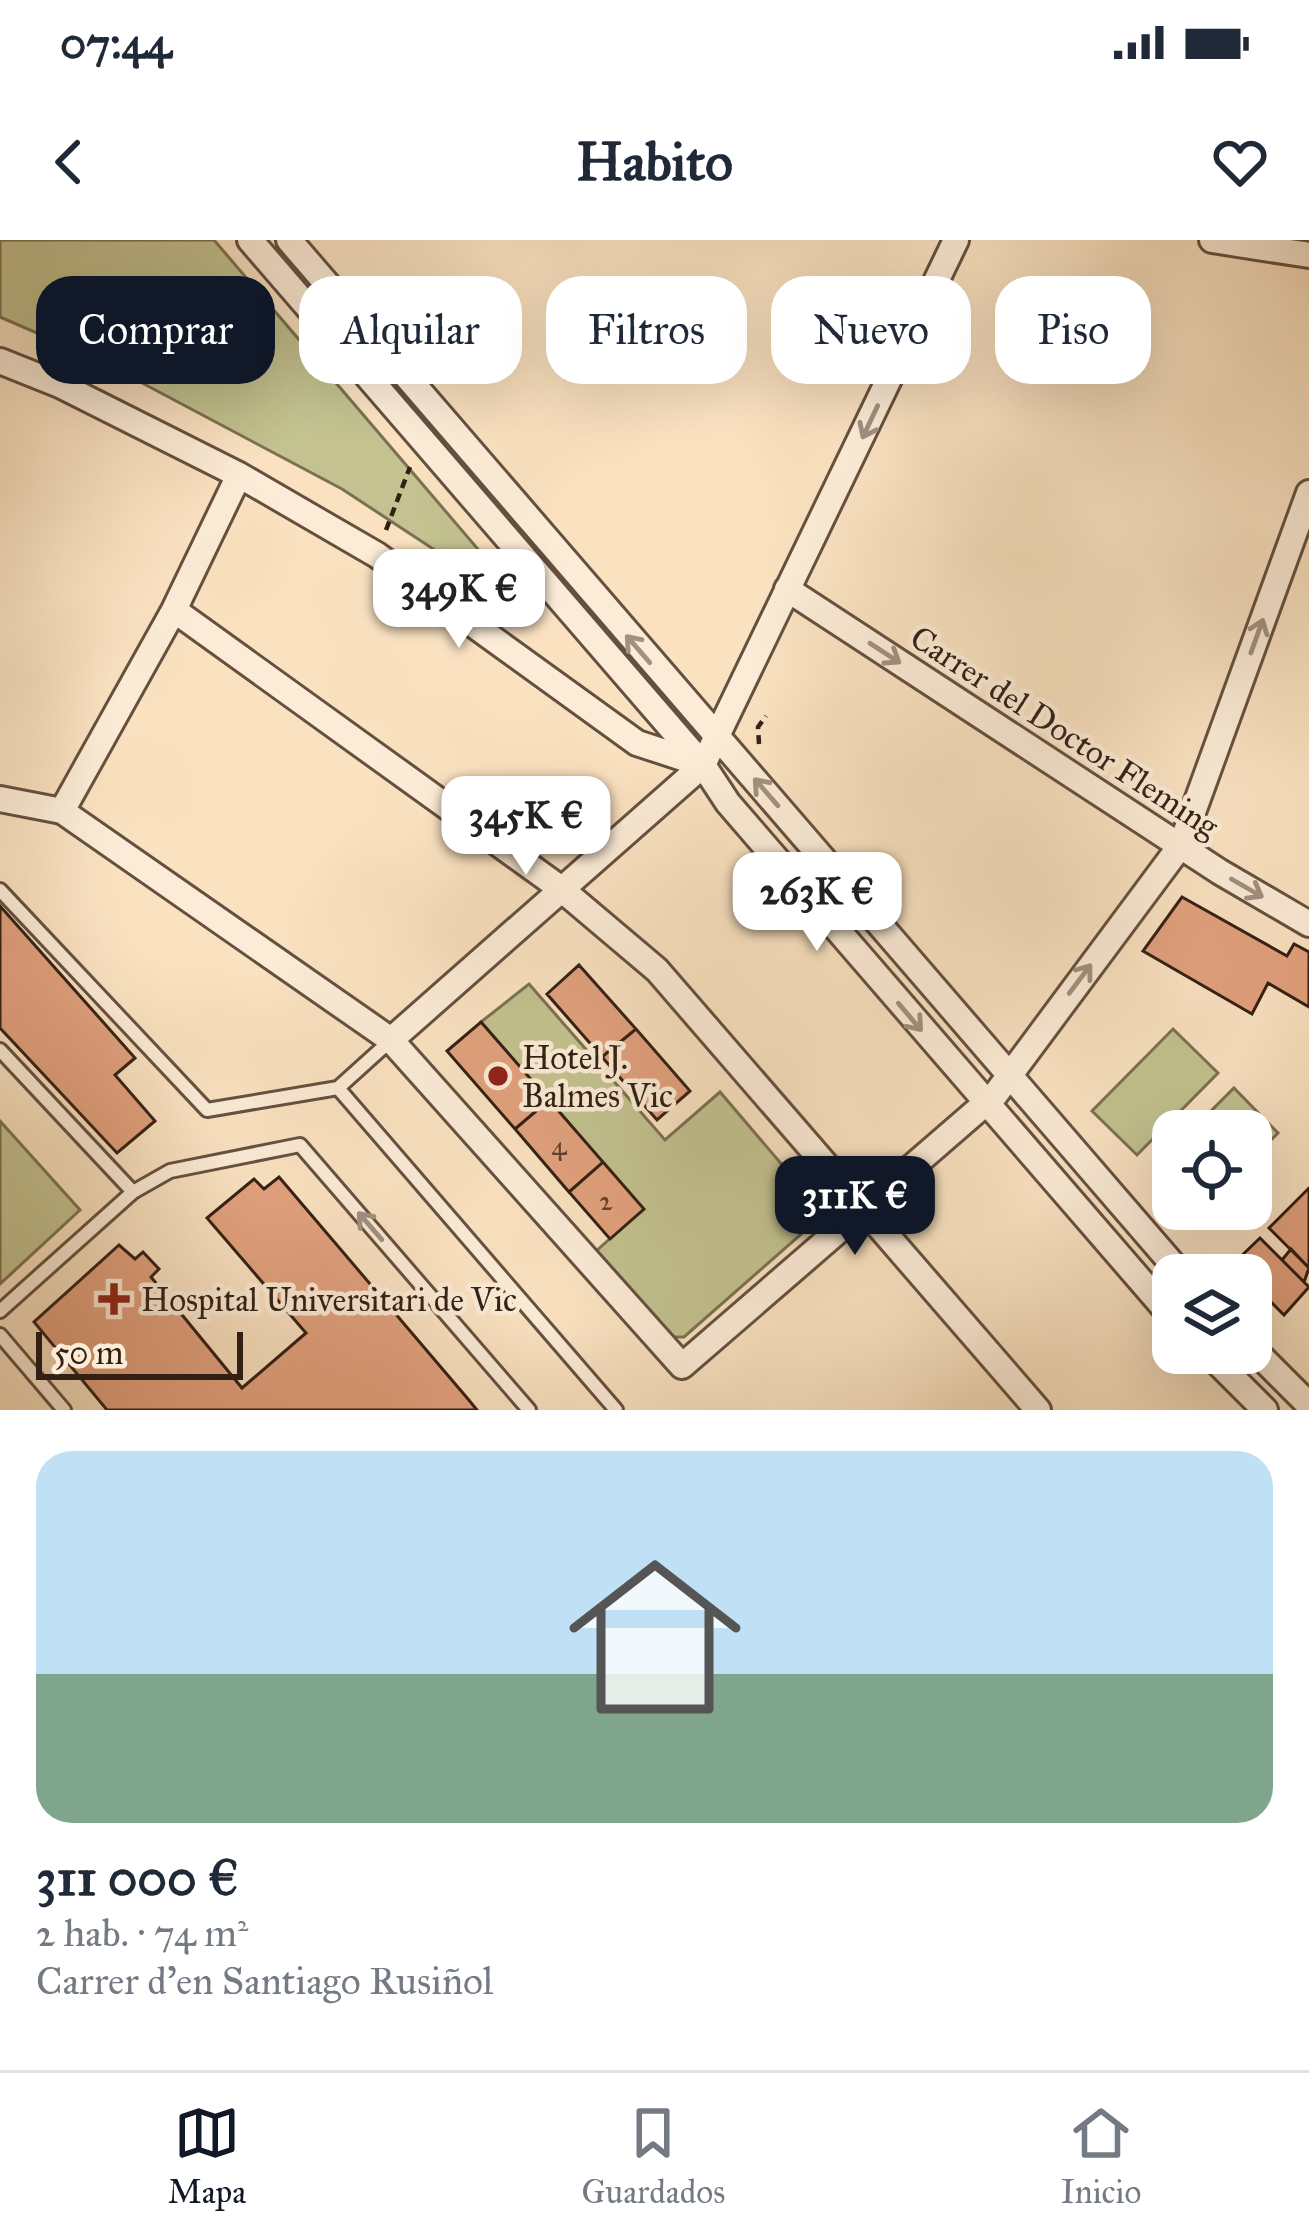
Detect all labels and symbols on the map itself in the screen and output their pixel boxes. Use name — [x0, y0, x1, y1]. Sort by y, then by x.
one-way arrow — [858, 403, 880, 439]
pin: 349K € — [361, 549, 557, 651]
street label: Carrer del Doctor Fleming — [903, 617, 1227, 847]
one-way arrow — [1248, 618, 1269, 655]
one-way arrow — [625, 634, 653, 665]
one-way arrow — [867, 640, 901, 665]
pin: 345K € — [428, 776, 624, 878]
one-way arrow — [753, 778, 781, 808]
pin: 263K € — [719, 852, 915, 954]
one-way arrow — [1229, 877, 1264, 901]
one-way arrow — [1067, 963, 1093, 995]
one-way arrow — [896, 1001, 924, 1032]
place label: Hotel J. Balmes Vic — [522, 1038, 673, 1116]
marker: Hotel J. Balmes Vic — [485, 1063, 511, 1089]
house number: 4 — [551, 1129, 567, 1162]
pin: 311K € — [757, 1156, 953, 1258]
house number: 2 — [599, 1184, 613, 1217]
one-way arrow — [357, 1211, 385, 1242]
place label: Hospital Universitari de Vic — [141, 1280, 517, 1320]
marker: Hospital Universitari de Vic — [98, 1283, 130, 1315]
scale bar — [36, 1326, 243, 1379]

